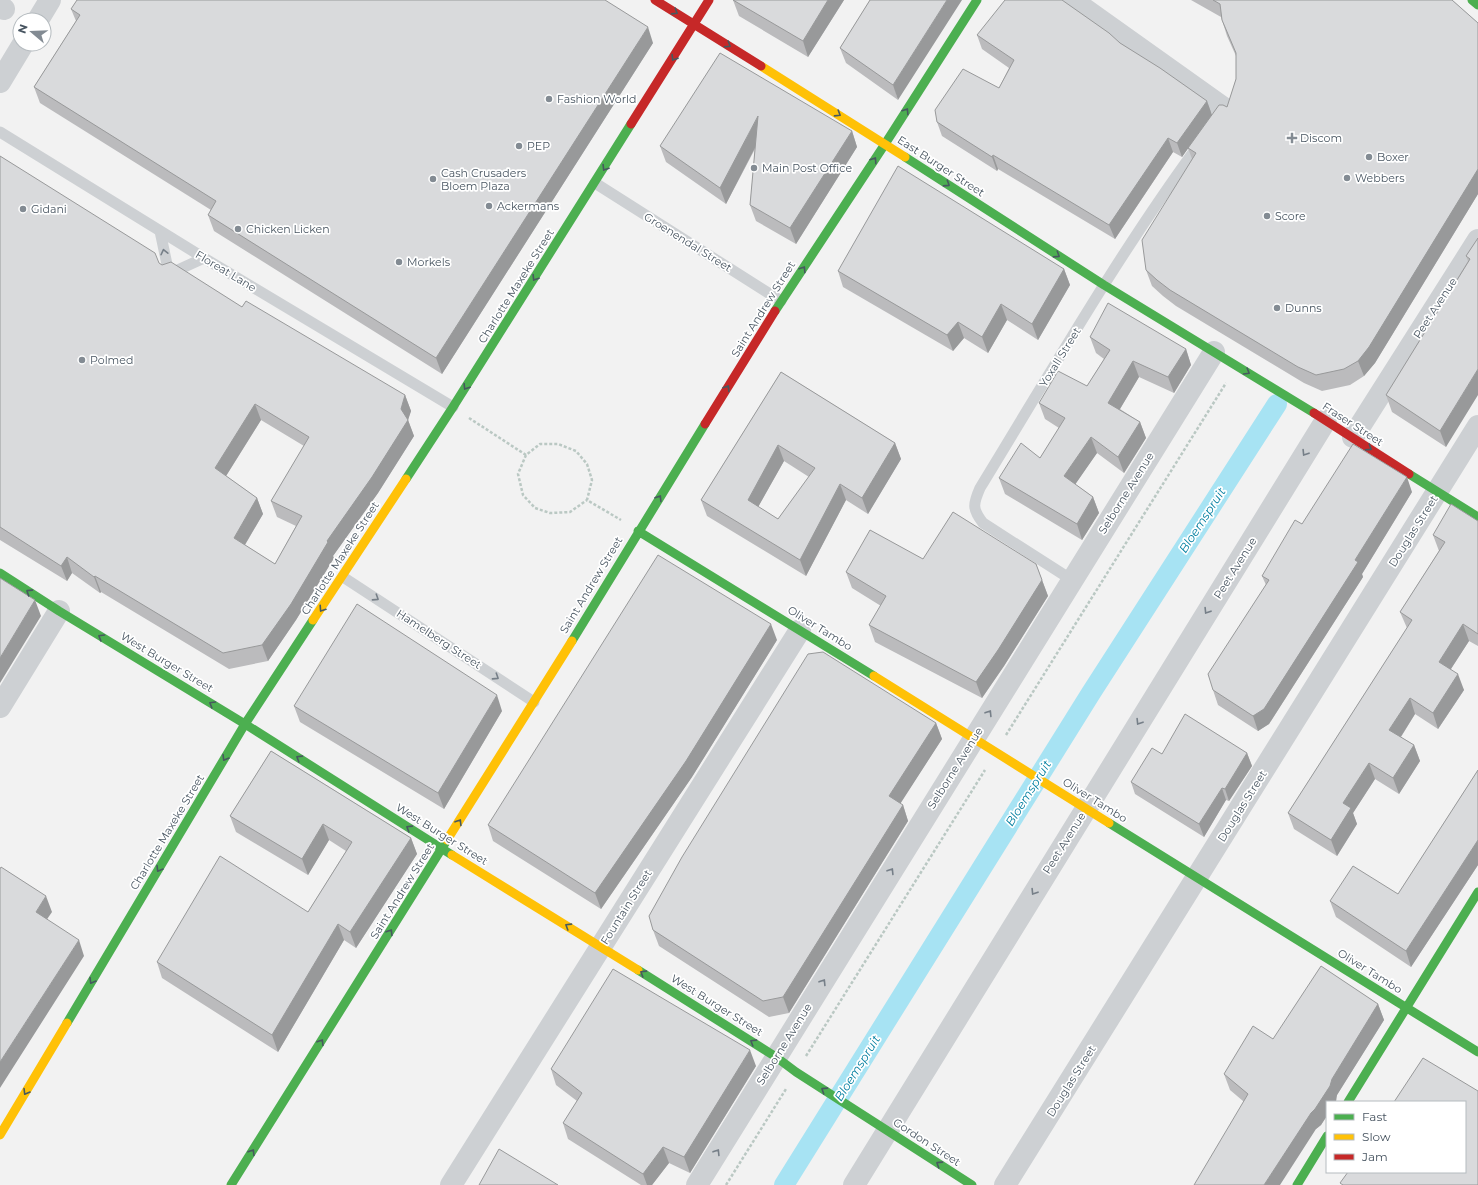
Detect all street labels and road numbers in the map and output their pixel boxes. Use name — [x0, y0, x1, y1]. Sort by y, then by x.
street label: East Burger Street — [895, 133, 988, 200]
street label: Groenendal Street — [642, 209, 735, 275]
street label: Charlotte Maxeke Street — [475, 226, 557, 346]
street label: Floreat Lane — [193, 247, 259, 295]
street label: Saint Andrew Street — [728, 258, 798, 360]
street label: Peet Avenue — [1410, 275, 1460, 341]
street label: Yoxall Street — [1036, 324, 1084, 389]
street label: Fraser Street — [1320, 399, 1387, 449]
street label: Selborne Avenue — [1095, 449, 1157, 536]
street label: Douglas Street — [1385, 492, 1441, 569]
street label: Charlotte Maxeke Street — [298, 498, 382, 617]
street label: Saint Andrew Street — [557, 534, 626, 636]
street label: Peet Avenue — [1211, 534, 1260, 601]
street label: Oliver Tambo — [785, 603, 855, 653]
street label: Hamelberg Street — [394, 606, 485, 672]
street label: West Burger Street — [118, 629, 216, 695]
street label: Selborne Avenue — [924, 724, 986, 811]
street label: Douglas Street — [1214, 767, 1270, 844]
street label: Charlotte Maxeke Street — [127, 771, 207, 892]
street label: Oliver Tambo — [1060, 775, 1130, 825]
street label: West Burger Street — [393, 800, 491, 868]
street label: Peet Avenue — [1040, 809, 1089, 876]
street label: Saint Andrew Street — [367, 840, 437, 942]
street label: Fountain Street — [597, 866, 655, 947]
street label: Oliver Tambo — [1335, 946, 1405, 996]
street label: West Burger Street — [668, 971, 766, 1039]
street label: Selborne Avenue — [753, 1000, 815, 1087]
street label: Douglas Street — [1043, 1042, 1099, 1119]
street label: Gordon Street — [891, 1115, 964, 1169]

